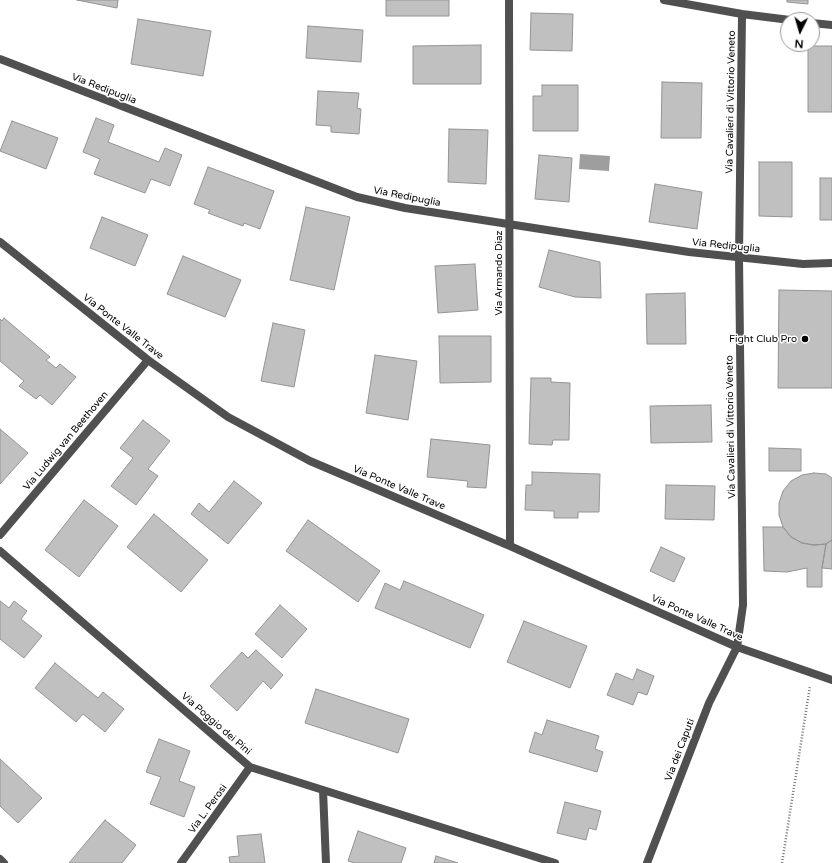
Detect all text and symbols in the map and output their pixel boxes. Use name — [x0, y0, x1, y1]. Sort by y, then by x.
north arrow — [780, 12, 820, 52]
street label: Via Cavalieri di Vittorio Veneto — [724, 30, 738, 174]
text: N — [794, 37, 804, 50]
street label: Via Redipuglia — [70, 71, 138, 107]
street label: Via Redipuglia — [372, 185, 442, 209]
street label: Via Armando Diaz — [493, 230, 505, 316]
street label: Via Redipuglia — [691, 236, 761, 256]
street label: Via Ponte Valle Trave — [80, 292, 166, 362]
place label: Fight Club Pro — [729, 333, 797, 345]
marker: Fight Club Pro — [800, 334, 810, 344]
street label: Via Cavalieri di Vittorio Veneto — [724, 355, 738, 499]
street label: Via Ludwig van Beethoven — [21, 389, 111, 493]
street label: Via Ponte Valle Trave — [351, 463, 447, 513]
street label: Via Ponte Valle Trave — [649, 592, 745, 644]
street label: Via Poggio dei Pini — [179, 690, 253, 758]
street label: Via dei Caputi — [663, 717, 697, 783]
street label: Via L. Perosi — [186, 782, 230, 836]

